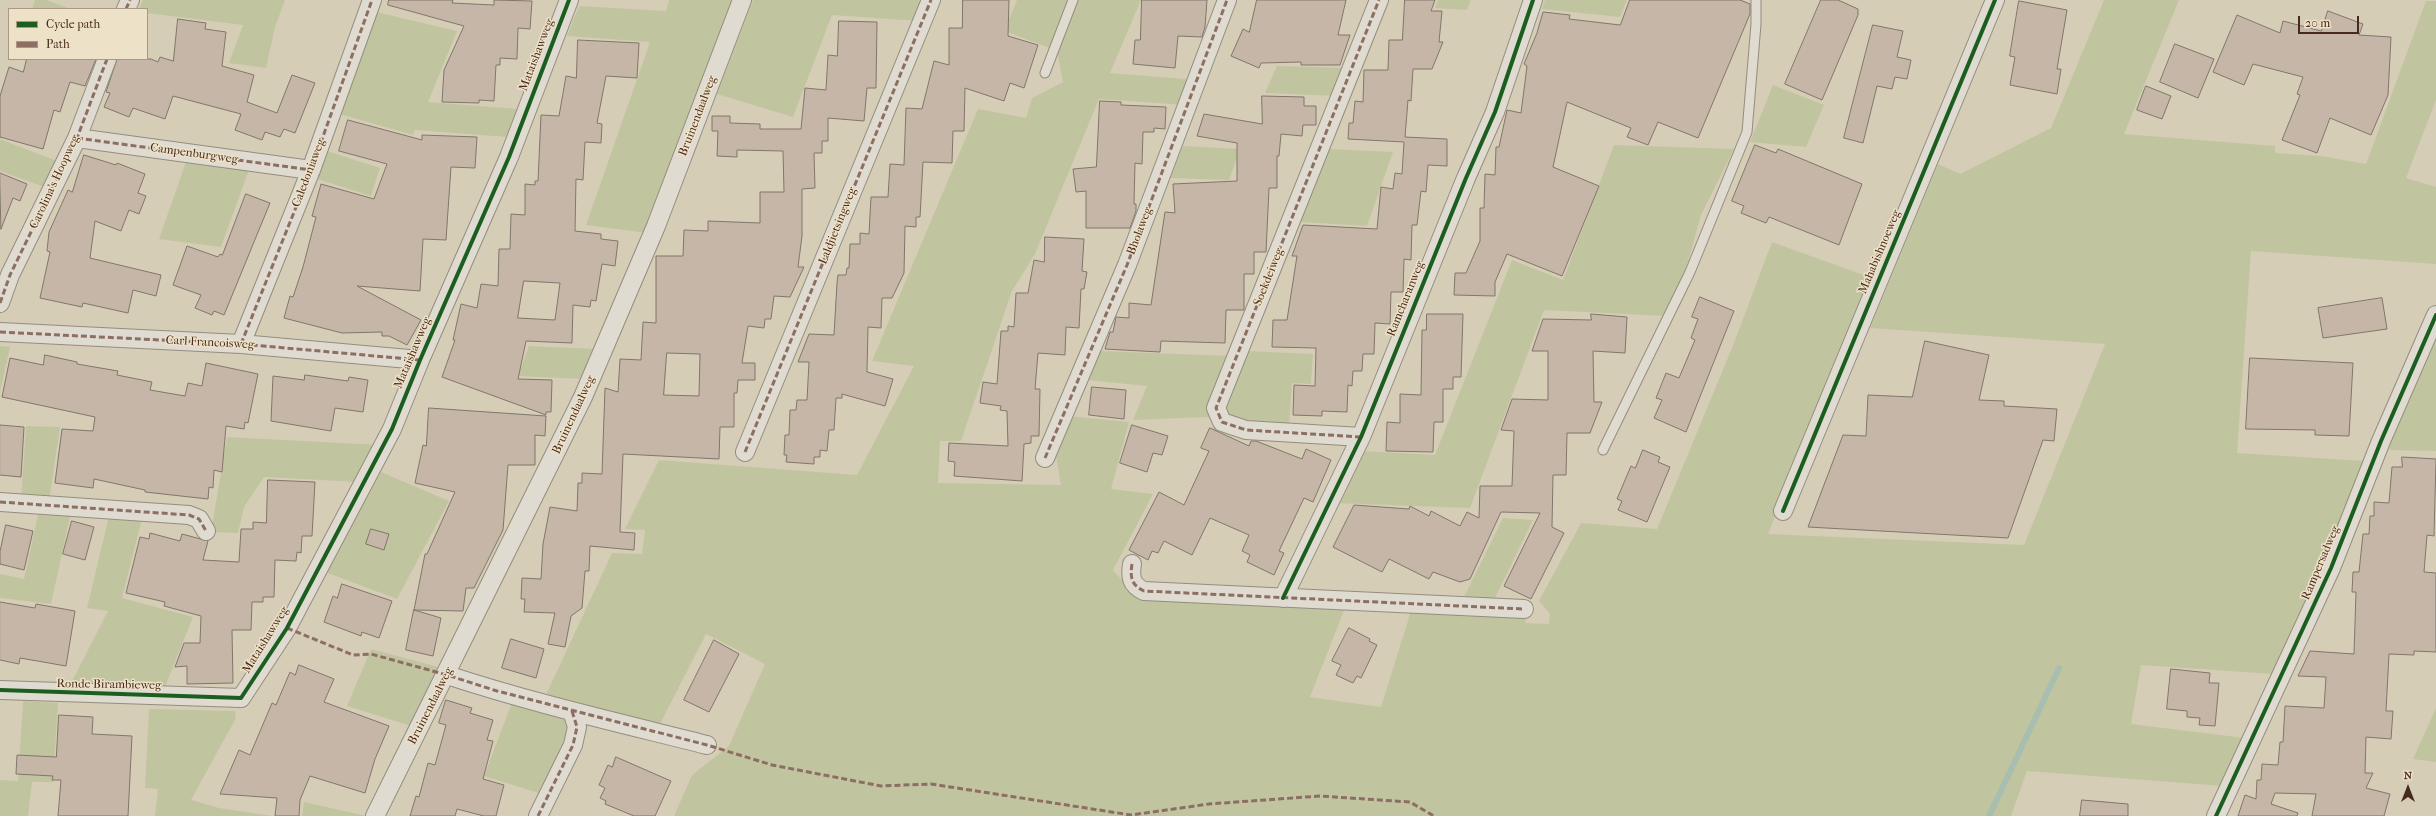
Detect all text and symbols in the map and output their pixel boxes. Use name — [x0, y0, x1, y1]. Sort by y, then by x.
legend — [8, 8, 148, 60]
scale bar — [2300, 8, 2361, 34]
text: 20 m — [2305, 16, 2330, 30]
text: Cycle path — [46, 17, 100, 31]
street label: Mataishawweg — [517, 17, 557, 93]
text: Path — [46, 37, 70, 51]
street label: Bruinendaalweg — [676, 74, 720, 158]
street label: Carolina's Hoopweg — [27, 133, 83, 231]
street label: Caledoniaweg — [289, 137, 329, 209]
street label: Campenburgweg — [149, 141, 239, 167]
street label: Laldjietsingweg — [816, 185, 860, 267]
street label: Bholaweg — [1124, 205, 1156, 257]
street label: Mahabishnoeweg — [1856, 208, 1904, 296]
street label: Soekdeiweg — [1251, 246, 1287, 308]
street label: Ramcharanweg — [1384, 259, 1428, 339]
street label: Mataishawweg — [391, 315, 435, 391]
street label: Carl Francoisweg — [165, 333, 255, 353]
street label: Bruinendaalweg — [550, 373, 598, 457]
street label: Rampersadweg — [2299, 524, 2343, 602]
street label: Mataishawweg — [240, 604, 292, 676]
street label: Bruinendaalweg — [405, 665, 457, 747]
street label: Ronde Birambieweg — [56, 677, 162, 693]
north arrow — [2388, 768, 2428, 808]
text: N — [2404, 769, 2412, 782]

